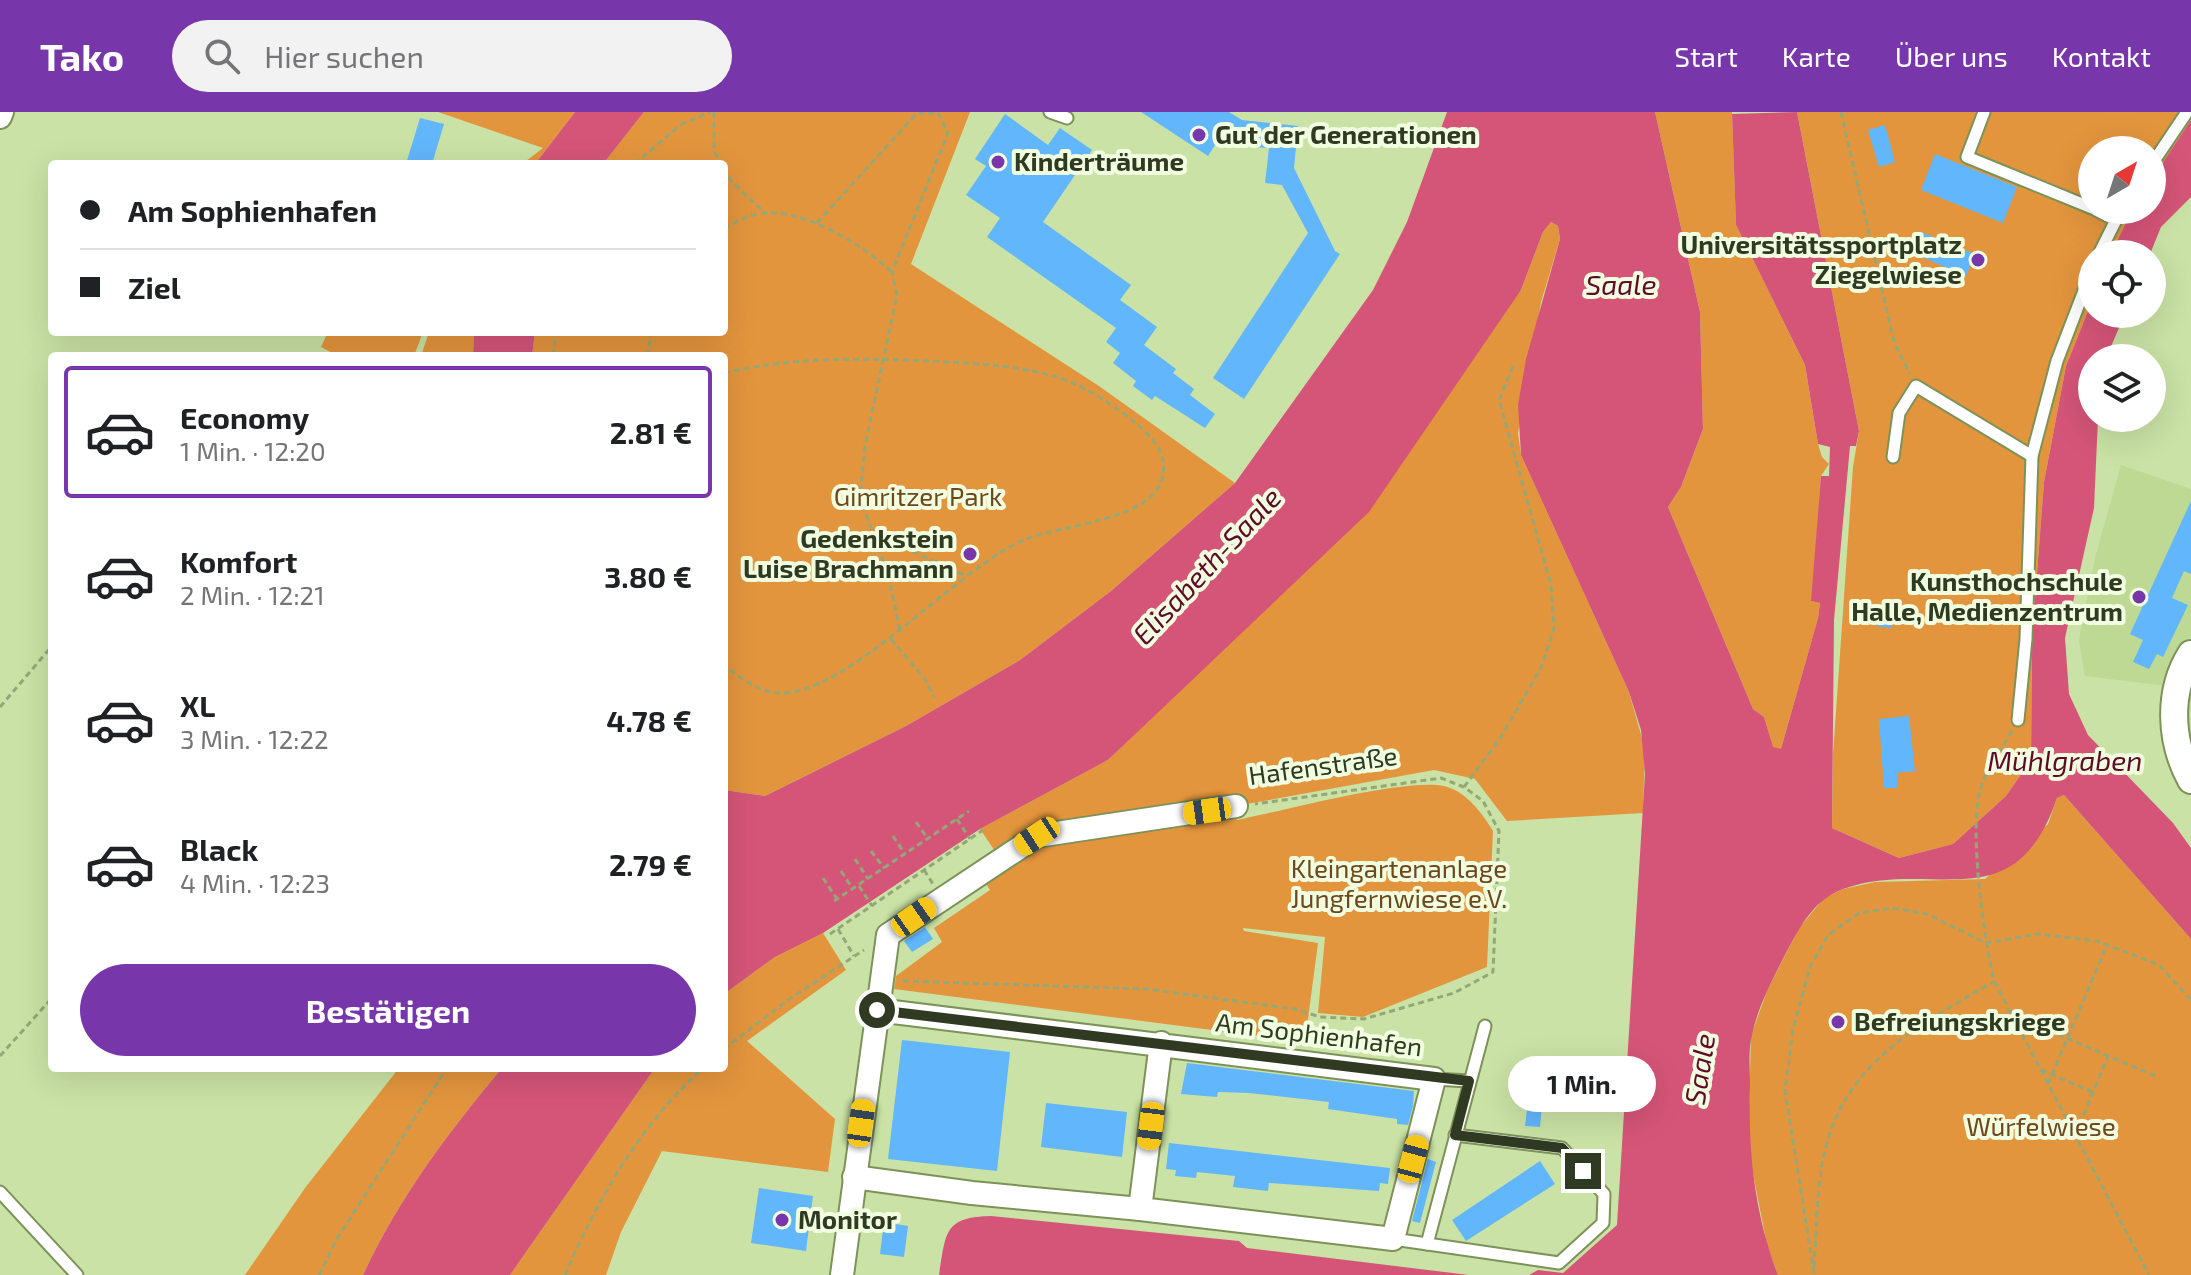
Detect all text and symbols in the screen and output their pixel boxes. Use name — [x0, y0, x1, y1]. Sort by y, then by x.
search box — [172, 20, 732, 92]
text: Tako — [40, 33, 124, 79]
icon: search — [200, 34, 244, 78]
text: Hier suchen — [264, 38, 424, 74]
text: Start — [1674, 39, 1738, 73]
text: Karte — [1782, 39, 1851, 73]
text: Über uns — [1895, 39, 2008, 73]
text: Kontakt — [2052, 39, 2151, 73]
place label: Gut der Generationen — [1215, 118, 1477, 149]
marker: Gut der Generationen — [1190, 126, 1208, 144]
north arrow — [2078, 136, 2166, 224]
map controls — [2078, 136, 2166, 432]
place label: Kinderträume — [1014, 145, 1184, 176]
marker: Kinderträume — [989, 153, 1007, 171]
text: Am Sophienhafen — [128, 192, 377, 228]
place label: Universitätssportplatz Ziegelwiese — [1680, 228, 1962, 289]
button: locate — [2078, 240, 2166, 328]
marker: Universitätssportplatz Ziegelwiese — [1969, 251, 1987, 269]
water label: Saale — [1585, 267, 1657, 301]
text: Ziel — [128, 269, 181, 305]
button: layers — [2078, 344, 2166, 432]
icon: car — [84, 396, 156, 468]
text: Economy — [180, 399, 309, 435]
text: 2.81 € — [610, 414, 692, 450]
text: 1 Min. · 12:20 — [180, 435, 326, 466]
park label: Gimritzer Park — [834, 480, 1002, 511]
water label: Elisabeth-Saale — [1125, 480, 1288, 651]
place label: Gedenkstein Luise Brachmann — [743, 522, 954, 583]
icon: car — [84, 540, 156, 612]
text: Komfort — [180, 543, 297, 579]
marker: Gedenkstein Luise Brachmann — [961, 545, 979, 563]
text: 3.80 € — [604, 558, 692, 594]
place label: Kunsthochschule Halle, Medienzentrum — [1851, 565, 2123, 626]
text: 2 Min. · 12:21 — [180, 579, 325, 610]
marker: Kunsthochschule Halle, Medienzentrum — [2130, 588, 2148, 606]
icon: car — [84, 684, 156, 756]
text: XL — [180, 687, 215, 723]
text: 4.78 € — [606, 702, 692, 738]
text: 3 Min. · 12:22 — [180, 723, 329, 754]
street label: Hafenstraße — [1247, 739, 1399, 790]
water label: Mühlgraben — [1987, 743, 2143, 777]
car — [1182, 796, 1232, 826]
car — [1010, 813, 1064, 859]
icon: car — [84, 828, 156, 900]
text: Black — [180, 831, 258, 867]
text: 2.79 € — [609, 846, 692, 882]
park label: Kleingartenanlage Jungfernwiese e.V. — [1291, 852, 1507, 913]
text: 4 Min. · 12:23 — [180, 867, 330, 898]
car — [887, 893, 941, 941]
button: Bestätigen — [80, 964, 696, 1056]
route start — [859, 992, 895, 1028]
street label: Am Sophienhafen — [1214, 1005, 1424, 1062]
place label: Befreiungskriege — [1854, 1005, 2066, 1036]
marker: Befreiungskriege — [1829, 1013, 1847, 1031]
water label: Saale — [1677, 1031, 1721, 1107]
callout: 1 Min. — [1509, 1055, 1657, 1111]
text: 1 Min. — [1547, 1068, 1617, 1099]
car — [846, 1098, 876, 1148]
car — [1136, 1101, 1166, 1151]
park label: Würfelwiese — [1966, 1110, 2116, 1141]
car — [1395, 1133, 1431, 1185]
route end — [1565, 1153, 1601, 1189]
place label: Monitor — [798, 1203, 897, 1234]
marker: Monitor — [773, 1211, 791, 1229]

